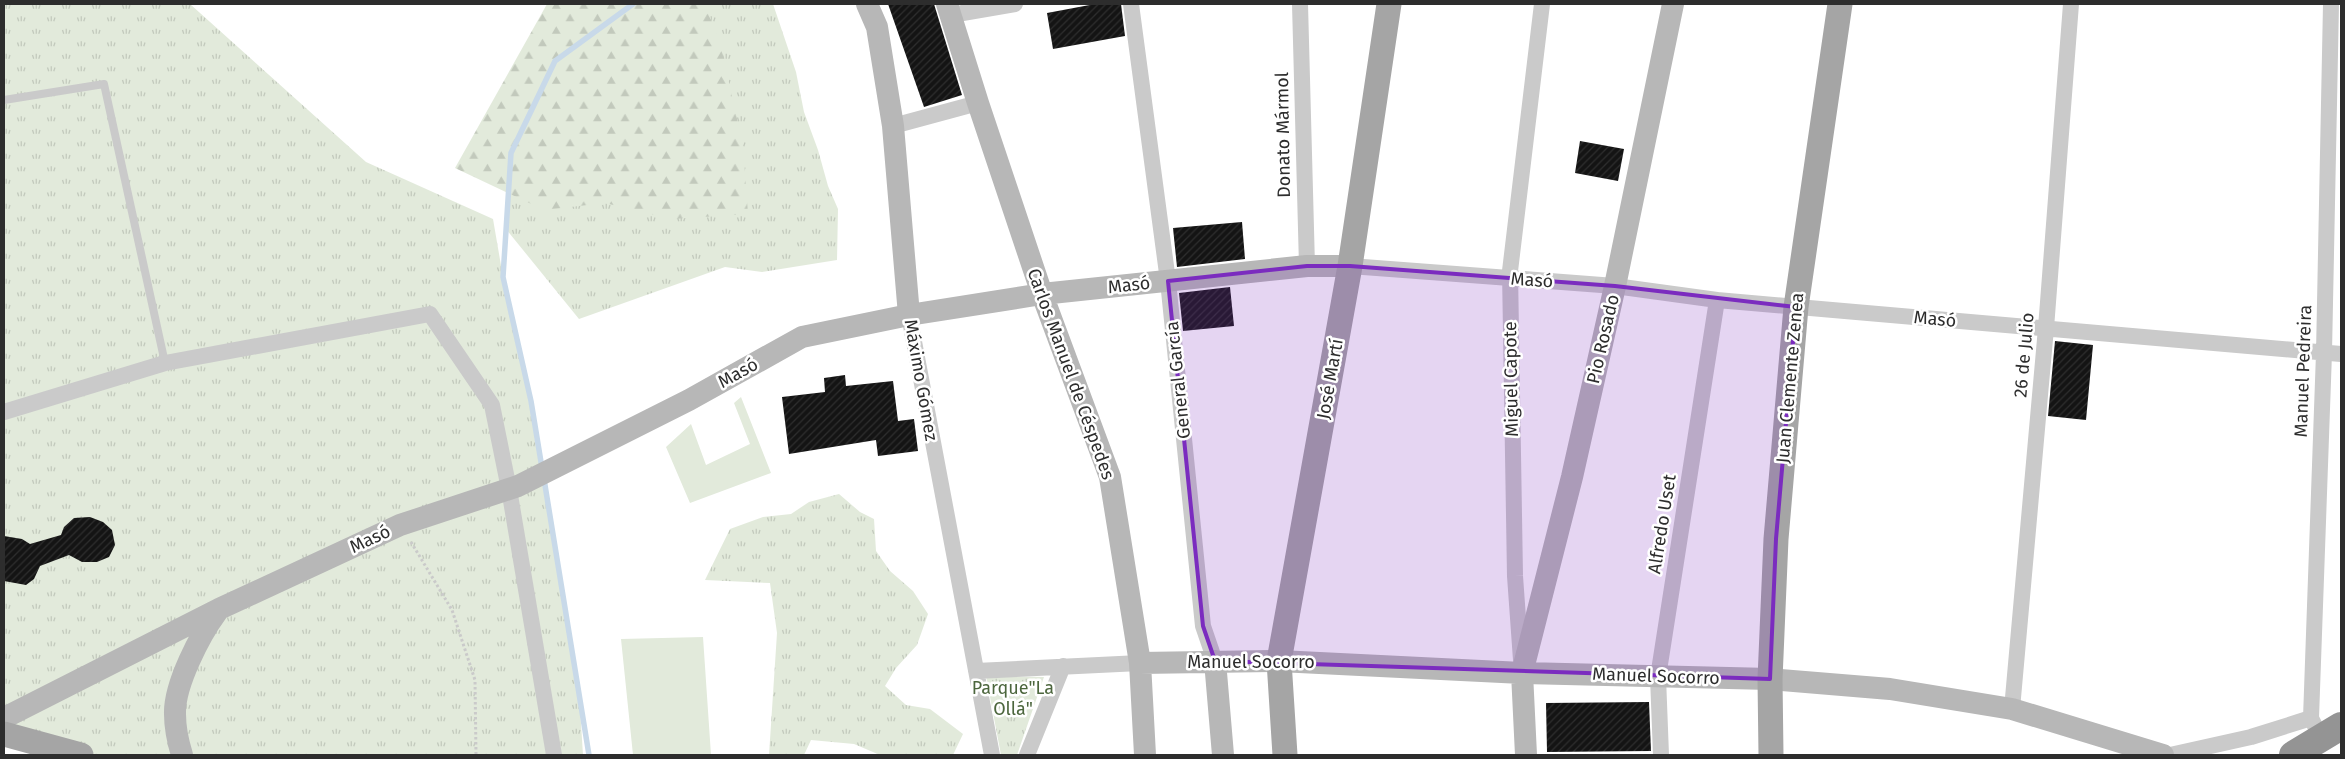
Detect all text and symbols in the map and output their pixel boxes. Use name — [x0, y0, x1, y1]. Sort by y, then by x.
street label: Donato Mármol — [1271, 72, 1295, 198]
street label: Carlos Manuel de Céspedes — [1023, 265, 1119, 483]
street label: Masó — [1510, 268, 1554, 292]
street label: Masó — [1107, 272, 1151, 298]
street label: Pio Rosado — [1582, 292, 1624, 386]
street label: Juan Clemente Zenea — [1772, 292, 1808, 464]
street label: Manuel Pedreira — [2290, 304, 2316, 438]
street label: Masó — [1913, 306, 1957, 332]
street label: 26 de Julio — [2009, 311, 2039, 399]
street label: Máximo Gómez — [899, 317, 943, 443]
street label: General García — [1161, 320, 1195, 440]
street label: Miguel Capote — [1499, 321, 1523, 437]
street label: José Martí — [1312, 337, 1348, 421]
street label: Masó — [714, 353, 762, 393]
street label: Alfredo Uset — [1643, 472, 1681, 575]
street label: Masó — [346, 520, 394, 558]
street label: Manuel Socorro — [1187, 651, 1315, 673]
street label: Manuel Socorro — [1592, 663, 1720, 689]
park label: Parque"La Ollá" — [972, 677, 1054, 720]

